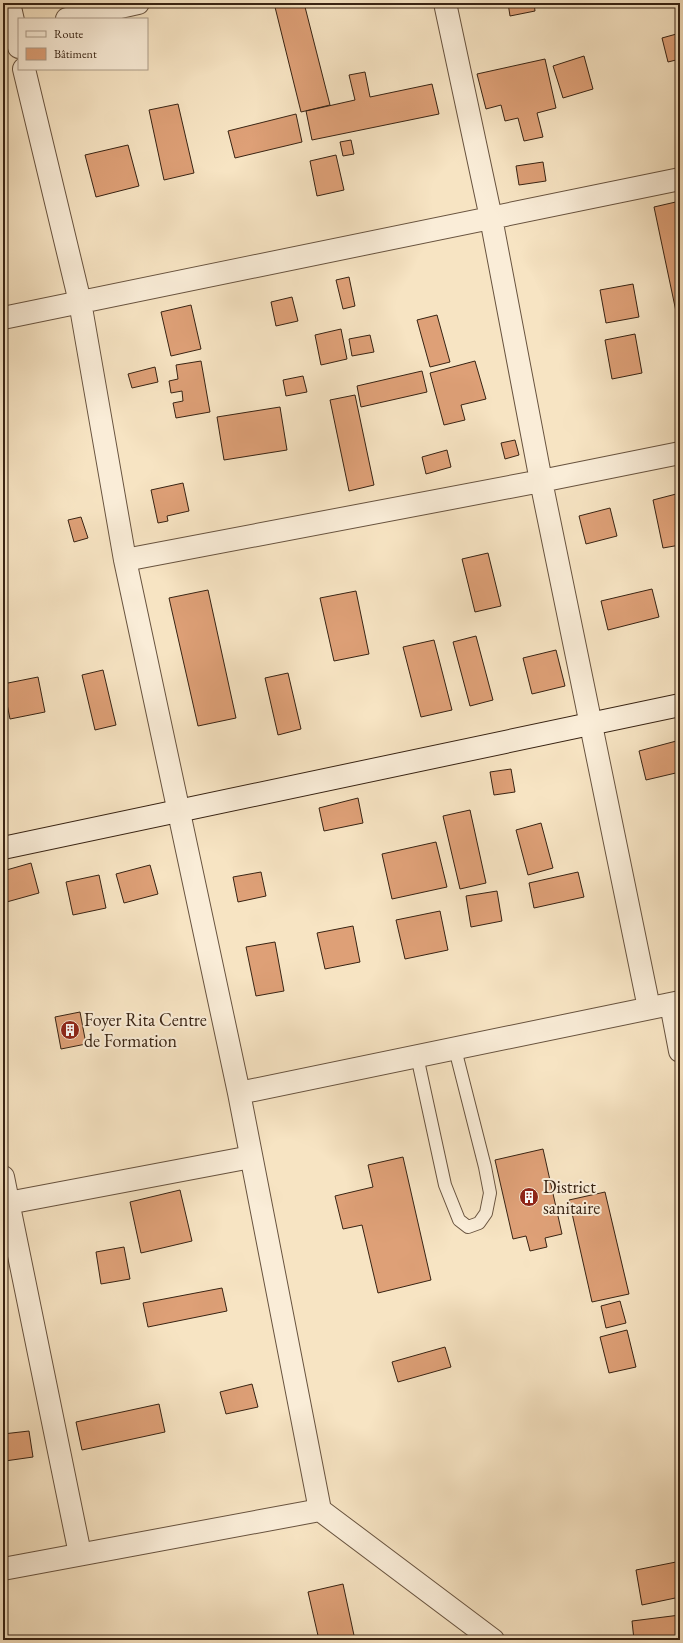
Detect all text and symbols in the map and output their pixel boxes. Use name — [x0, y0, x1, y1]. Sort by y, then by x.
legend — [18, 18, 148, 70]
text: Route — [54, 26, 84, 42]
text: Bâtiment — [54, 46, 97, 62]
place label: Foyer Rita Centre de Formation — [84, 1008, 207, 1052]
building icon: Foyer Rita Centre de Formation — [59, 1019, 81, 1041]
place label: District sanitaire — [543, 1175, 600, 1219]
building icon: District sanitaire — [518, 1186, 540, 1208]

